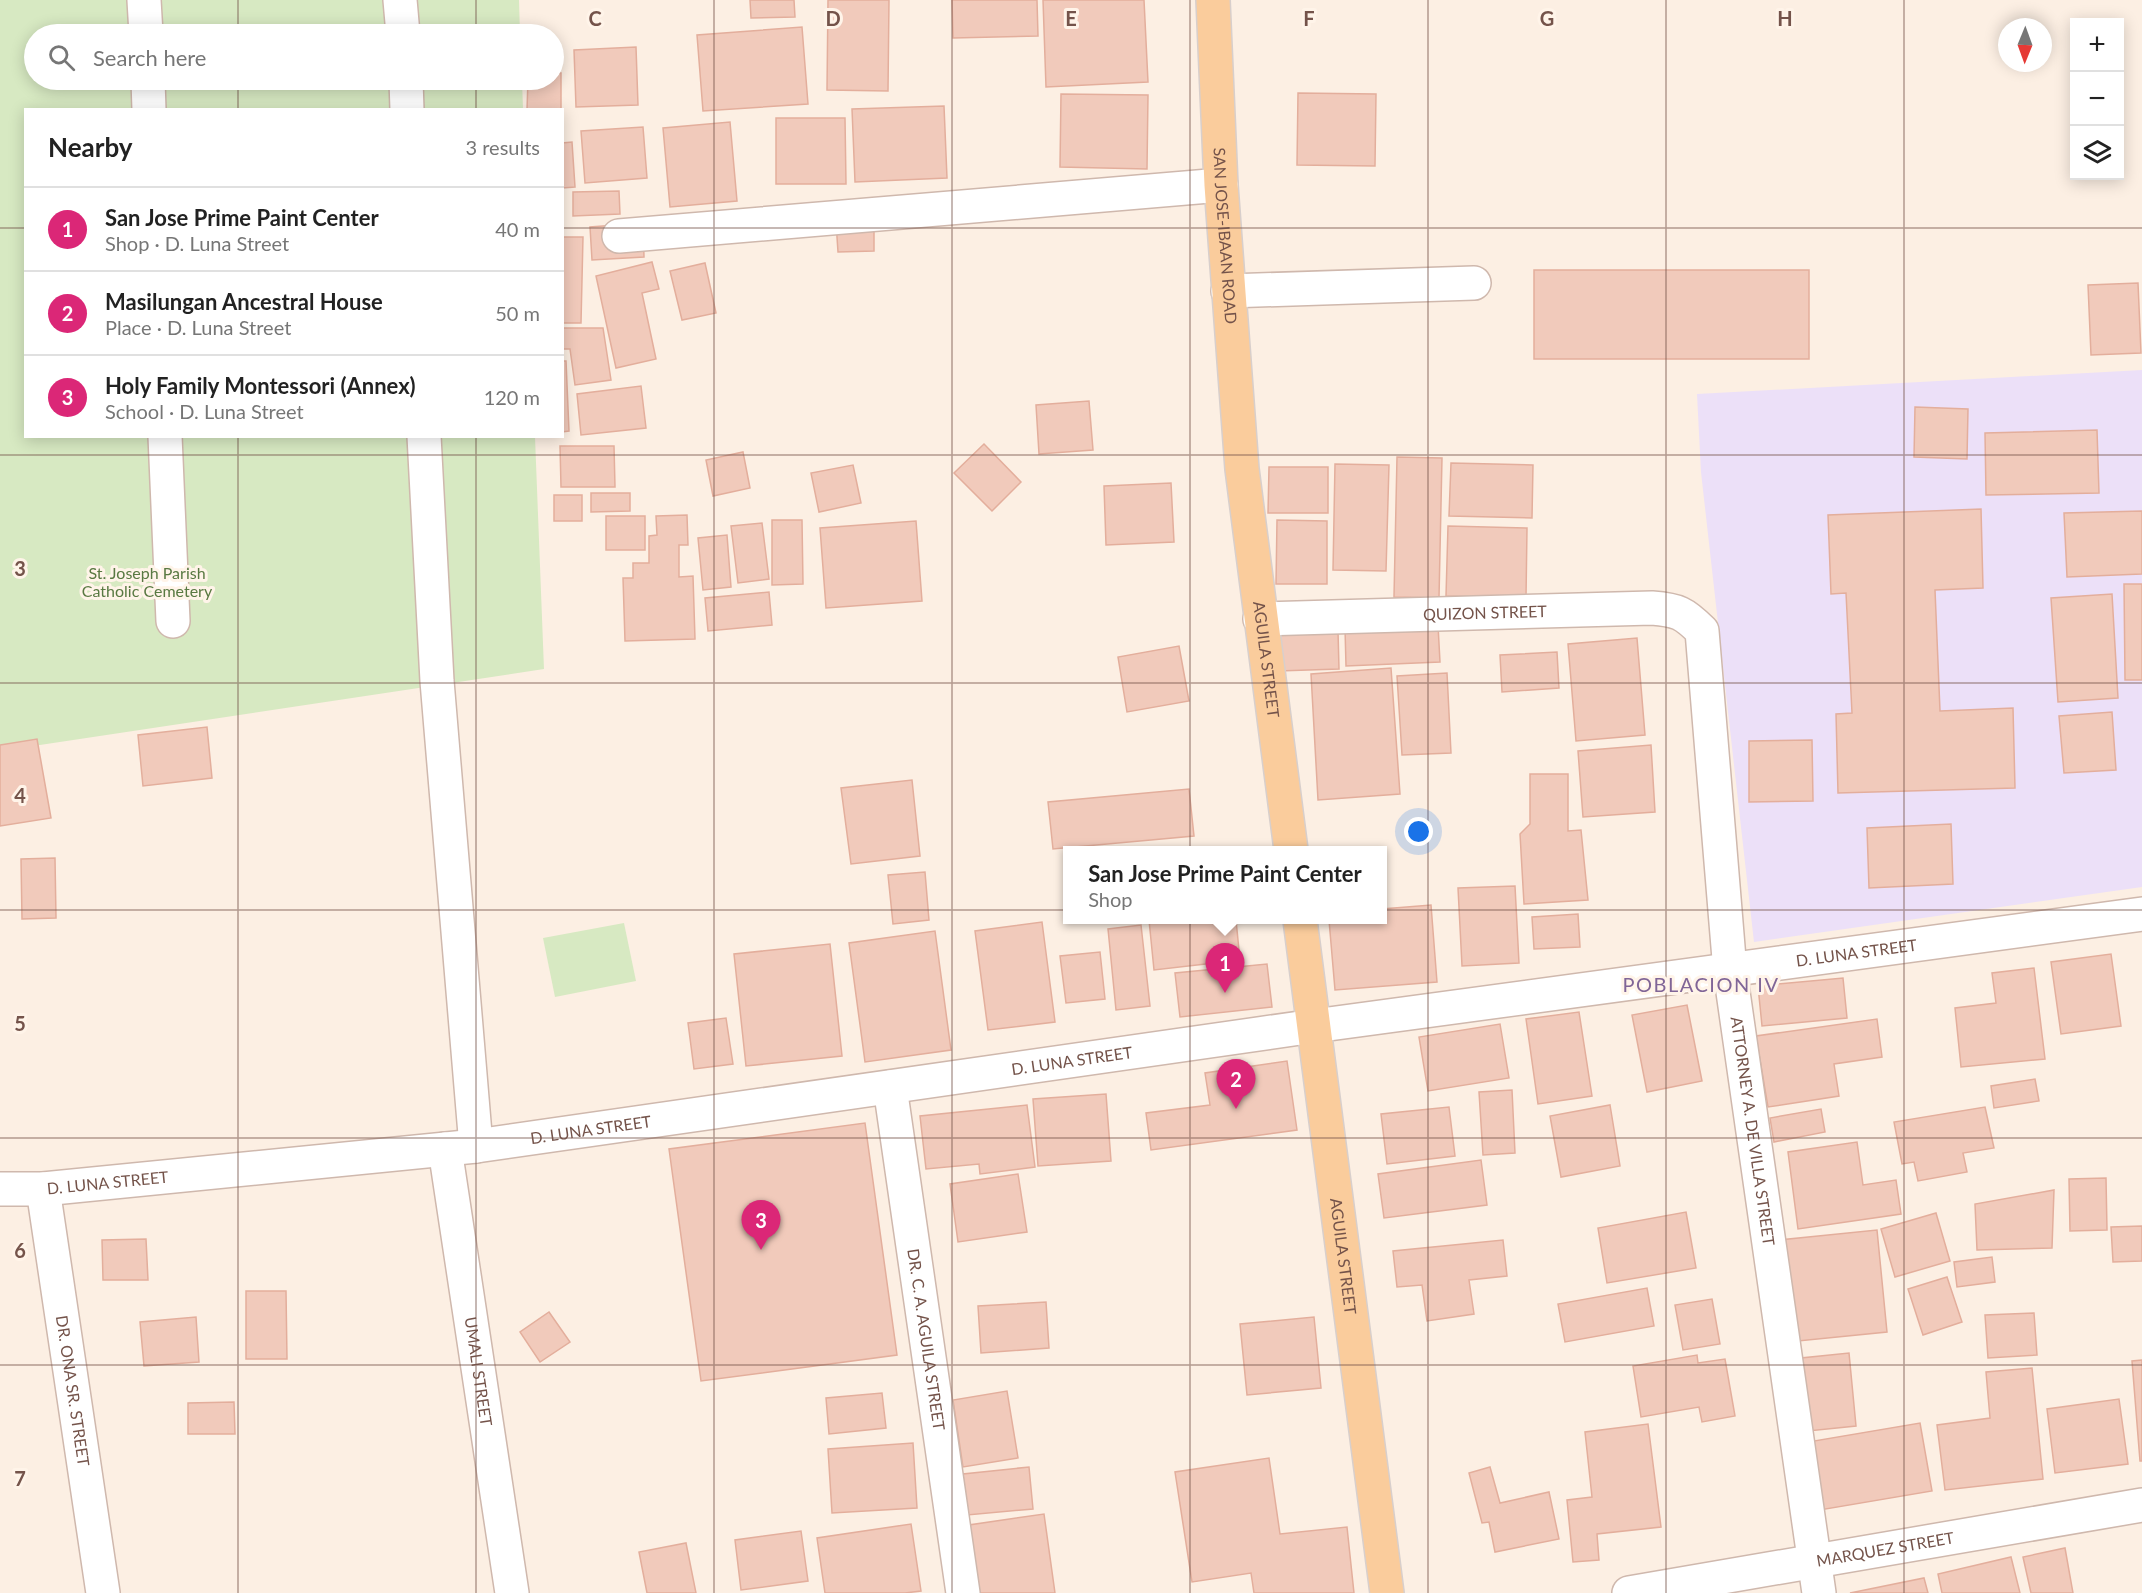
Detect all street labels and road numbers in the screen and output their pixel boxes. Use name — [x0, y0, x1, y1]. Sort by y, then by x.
street label: SAN JOSE-IBAAN ROAD — [1210, 147, 1241, 325]
street label: AGUILA STREET — [1250, 600, 1284, 719]
street label: QUIZON STREET — [1423, 601, 1548, 623]
street label: D. LUNA STREET — [1795, 934, 1919, 970]
street label: ATTORNEY A. DE VILLA STREET — [1728, 1015, 1779, 1247]
street label: D. LUNA STREET — [1010, 1042, 1134, 1078]
street label: D. LUNA STREET — [529, 1111, 653, 1147]
street label: D. LUNA STREET — [46, 1167, 170, 1198]
street label: AGUILA STREET — [1327, 1197, 1361, 1316]
street label: DR. C. A. AGUILA STREET — [904, 1247, 949, 1432]
street label: DR. ONA SR. STREET — [53, 1314, 94, 1468]
street label: UMALI STREET — [461, 1315, 497, 1428]
street label: MARQUEZ STREET — [1815, 1527, 1956, 1570]

